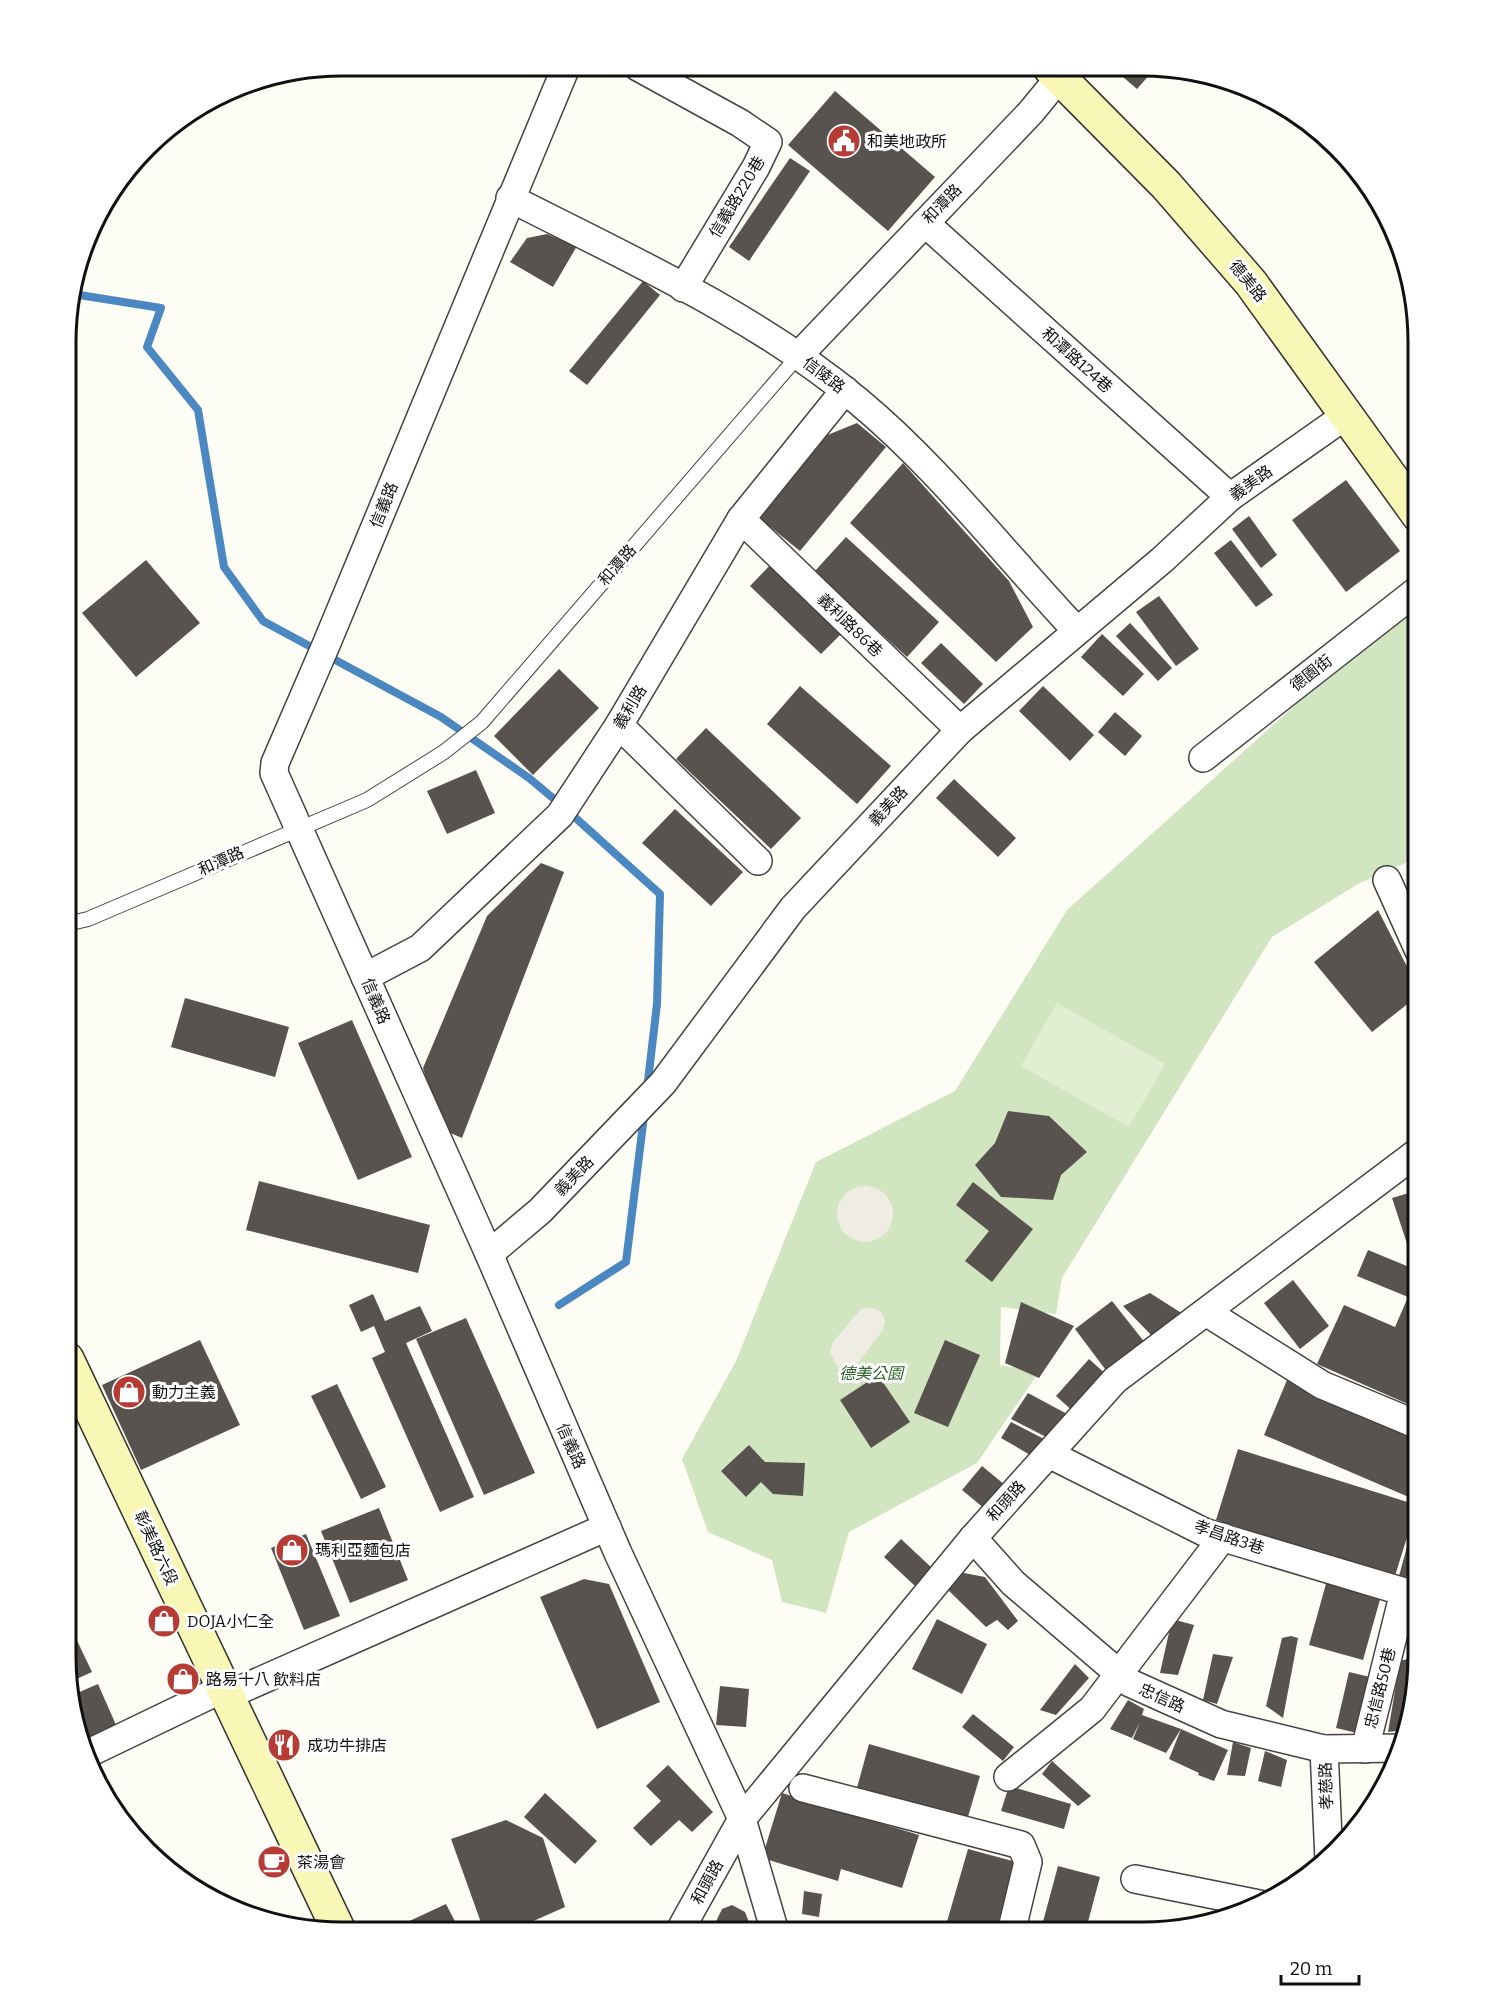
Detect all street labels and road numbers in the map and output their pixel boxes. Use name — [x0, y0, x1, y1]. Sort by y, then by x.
street label: 信義路220巷 — [705, 153, 769, 241]
street label: 和潭路 — [918, 180, 966, 228]
street label: 德美路 — [1226, 256, 1270, 306]
street label: 和潭路124巷 — [1038, 323, 1116, 397]
street label: 信陵路 — [799, 353, 849, 397]
street label: 義美路 — [1226, 461, 1276, 505]
street label: 信義路 — [366, 479, 402, 531]
street label: 和潭路 — [594, 541, 640, 589]
street label: 義利路86巷 — [814, 589, 886, 661]
street label: 德園街 — [1286, 651, 1336, 695]
street label: 義利路 — [609, 682, 651, 732]
street label: 義美路 — [865, 782, 911, 830]
street label: 和潭路 — [195, 843, 247, 879]
street label: 信義路 — [358, 975, 394, 1027]
street label: 義美路 — [550, 1152, 598, 1200]
street label: 信義路 — [553, 1420, 589, 1472]
street label: 和頭路 — [983, 1477, 1029, 1525]
street label: 彰美路六段 — [130, 1508, 182, 1588]
street label: 孝昌路3巷 — [1191, 1516, 1267, 1558]
street label: 忠信路50巷 — [1361, 1646, 1399, 1730]
street label: 忠信路 — [1136, 1680, 1188, 1716]
street label: 孝慈路 — [1316, 1762, 1336, 1810]
street label: 和頭路 — [687, 1856, 727, 1908]

